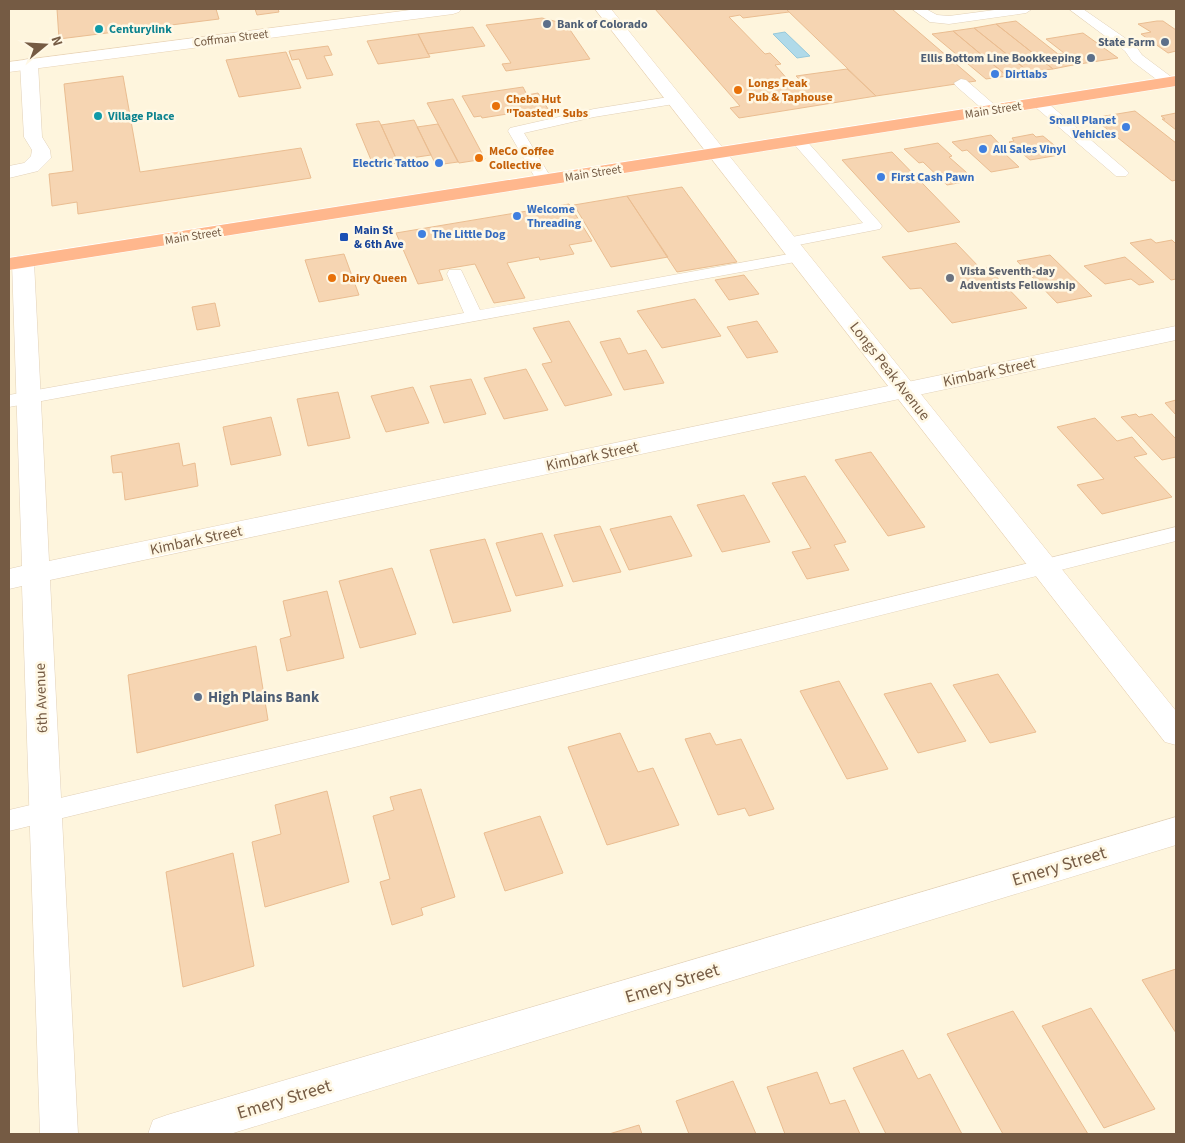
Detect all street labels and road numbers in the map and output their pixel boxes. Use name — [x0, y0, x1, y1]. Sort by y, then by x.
street label: Coffman Street — [193, 25, 269, 52]
street label: Main Street — [964, 98, 1022, 123]
street label: Main Street — [564, 161, 622, 186]
street label: Main Street — [164, 224, 222, 249]
street label: Longs Peak Avenue — [844, 318, 935, 425]
street label: Kimbark Street — [941, 352, 1037, 392]
street label: Kimbark Street — [544, 436, 640, 476]
street label: Kimbark Street — [148, 520, 244, 560]
street label: 6th Avenue — [30, 663, 53, 733]
street label: Emery Street — [1009, 840, 1109, 893]
street label: Emery Street — [622, 957, 722, 1010]
street label: Emery Street — [234, 1073, 334, 1126]

